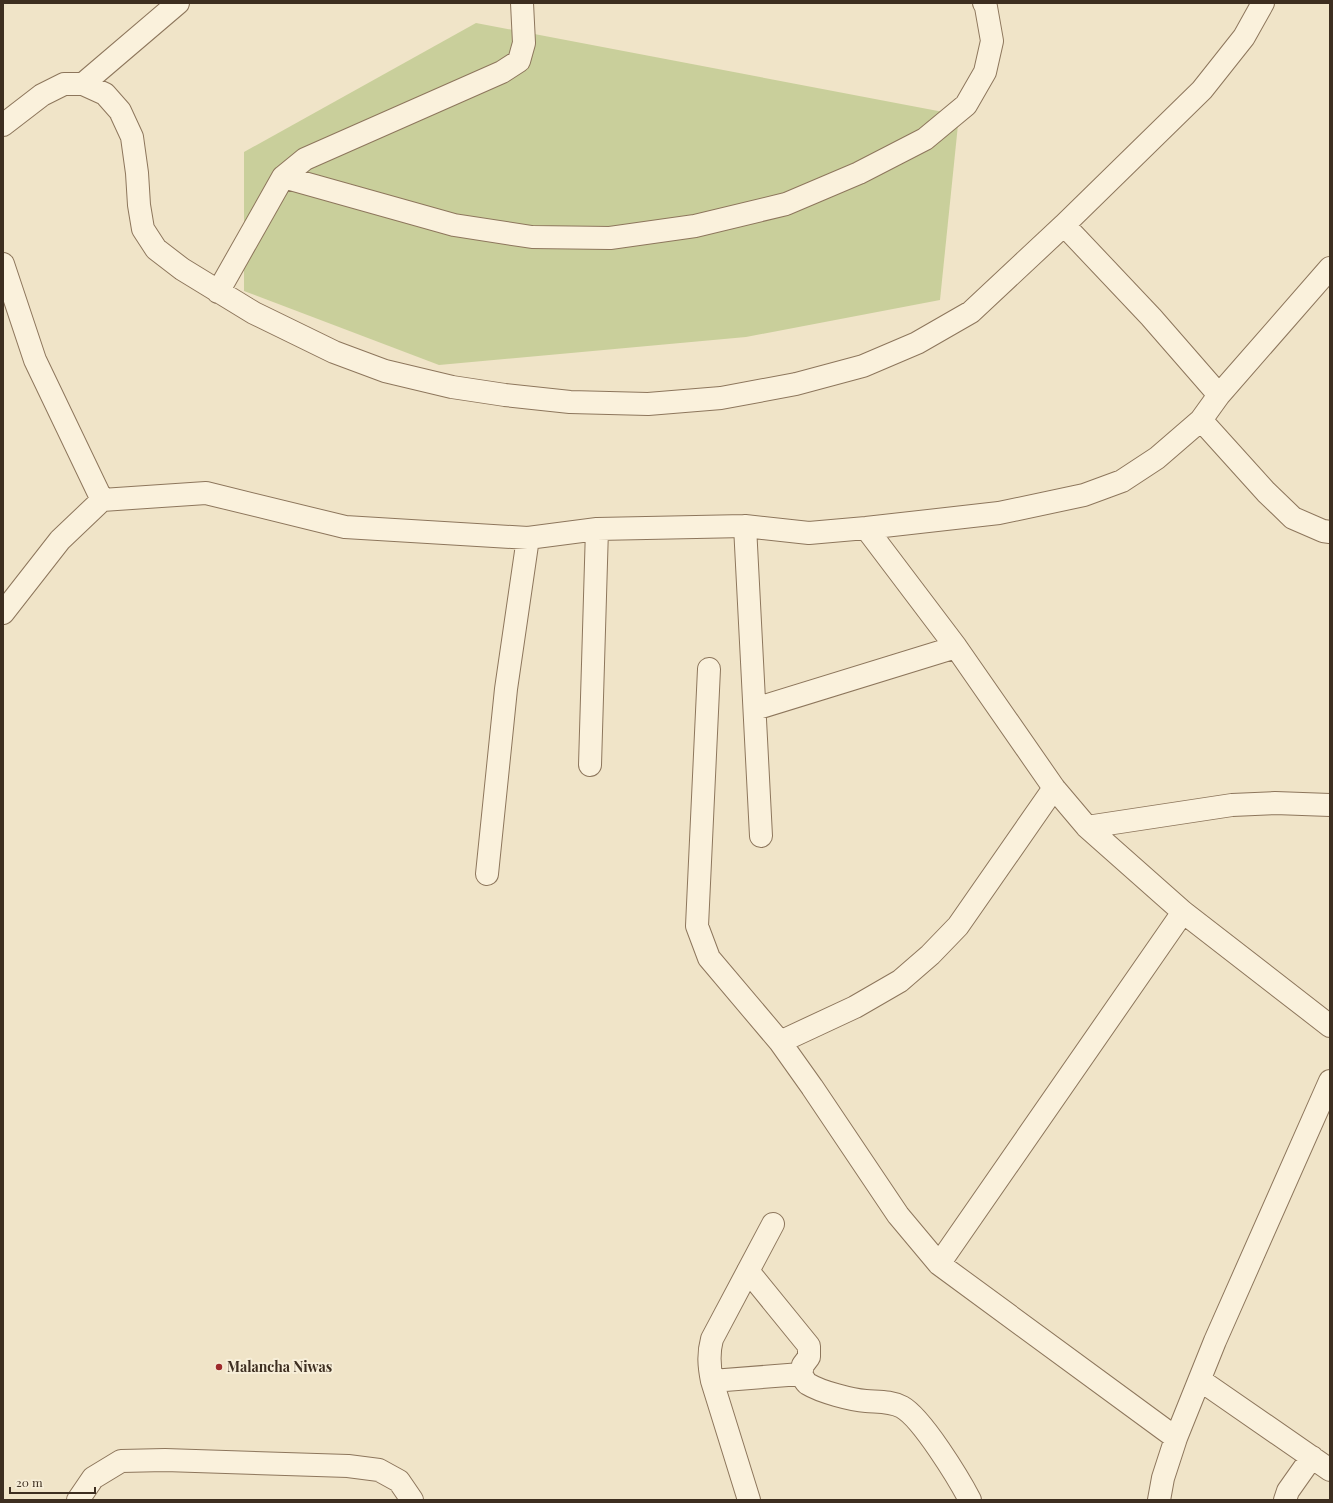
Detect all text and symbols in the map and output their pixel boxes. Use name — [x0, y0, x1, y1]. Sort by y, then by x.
place label: Malancha Niwas — [227, 1357, 332, 1376]
marker: Malancha Niwas — [214, 1362, 224, 1372]
scale bar — [10, 1469, 95, 1495]
text: 20 m — [16, 1474, 43, 1490]

